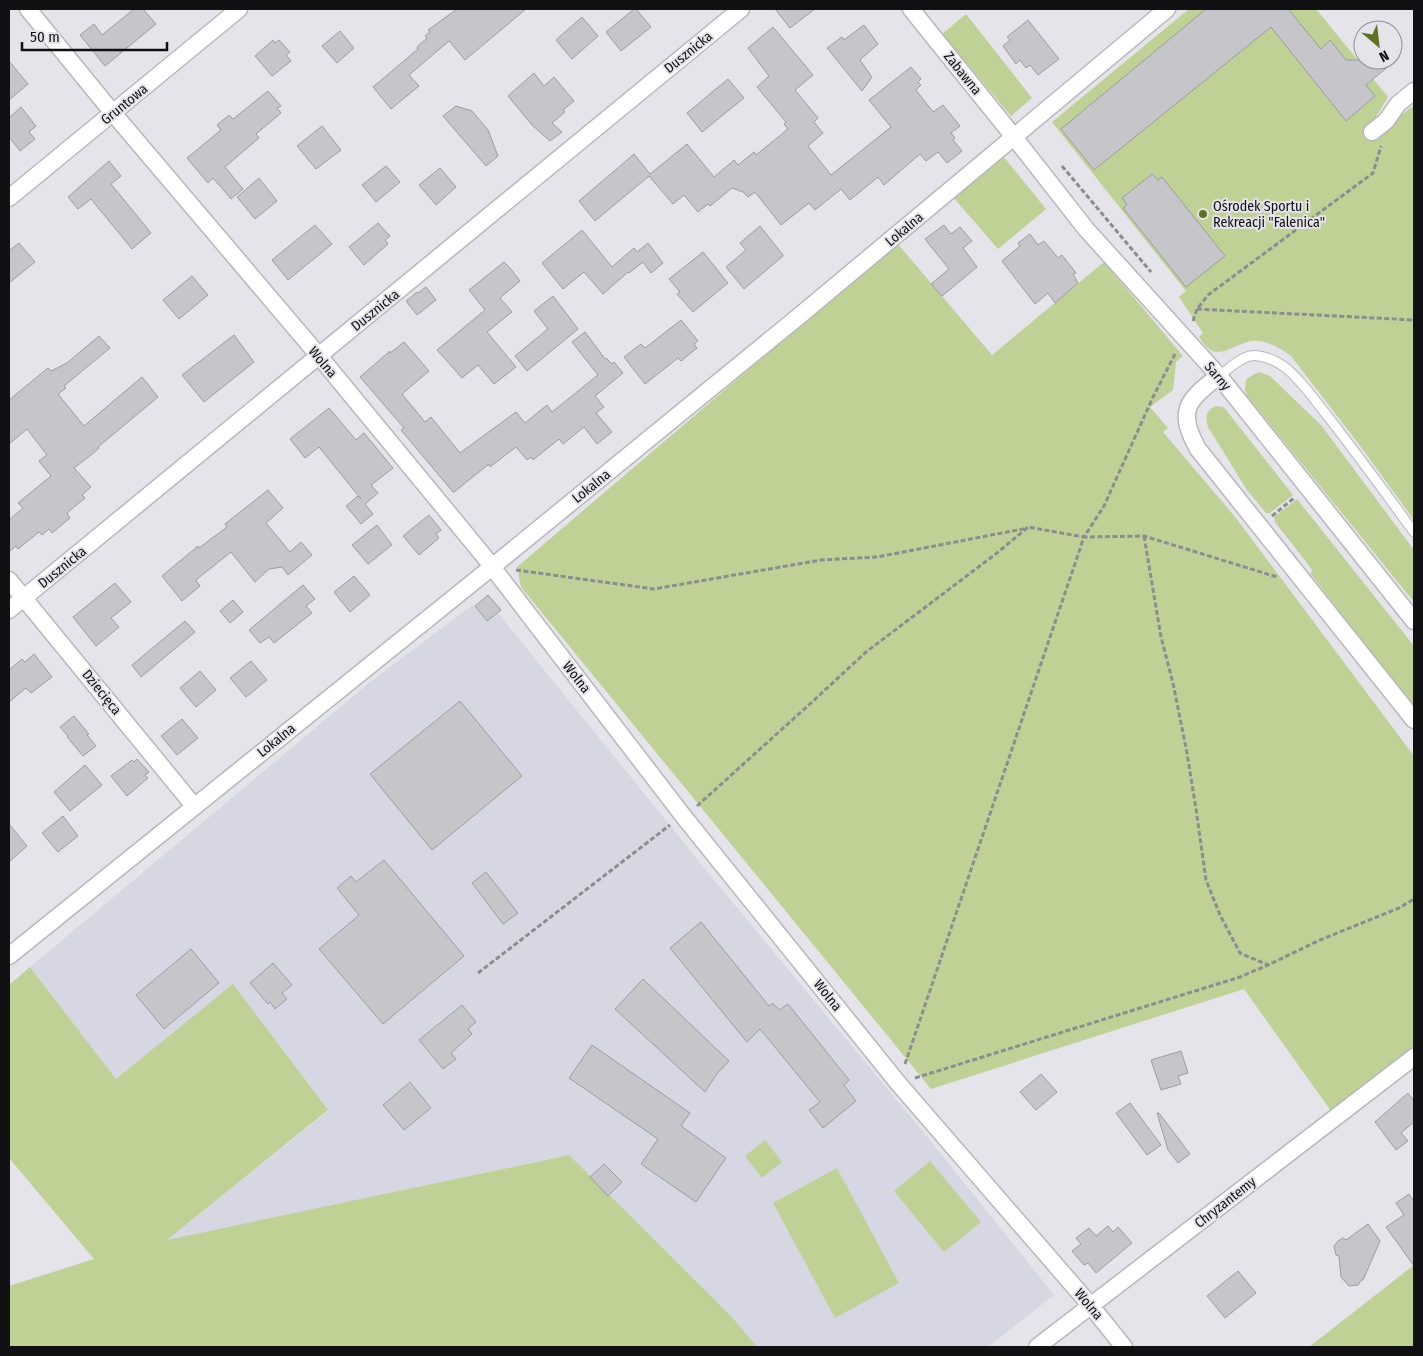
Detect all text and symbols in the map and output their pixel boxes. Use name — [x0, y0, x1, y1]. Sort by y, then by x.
scale bar — [22, 20, 168, 52]
north arrow — [1353, 20, 1403, 70]
text: 50 m — [30, 28, 60, 46]
street label: Dusznicka — [661, 28, 716, 77]
text: N — [1376, 47, 1392, 66]
street label: Zabawna — [940, 48, 985, 99]
street label: Gruntowa — [98, 80, 151, 128]
place label: Ośrodek Sportu i Rekreacji "Falenica" — [1213, 198, 1325, 231]
marker: Ośrodek Sportu i Rekreacji "Falenica" — [1197, 208, 1209, 220]
street label: Lokalna — [882, 209, 927, 250]
street label: Dusznicka — [348, 286, 403, 335]
street label: Wolna — [305, 343, 341, 382]
street label: Sarny — [1201, 359, 1235, 395]
street label: Lokalna — [569, 466, 614, 507]
street label: Dusznicka — [35, 543, 90, 592]
street label: Wolna — [559, 658, 594, 697]
street label: Dziecięca — [78, 666, 125, 718]
street label: Lokalna — [254, 720, 299, 761]
street label: Wolna — [810, 976, 846, 1015]
street label: Chryzantemy — [1191, 1173, 1260, 1232]
street label: Wolna — [1071, 1285, 1107, 1324]

